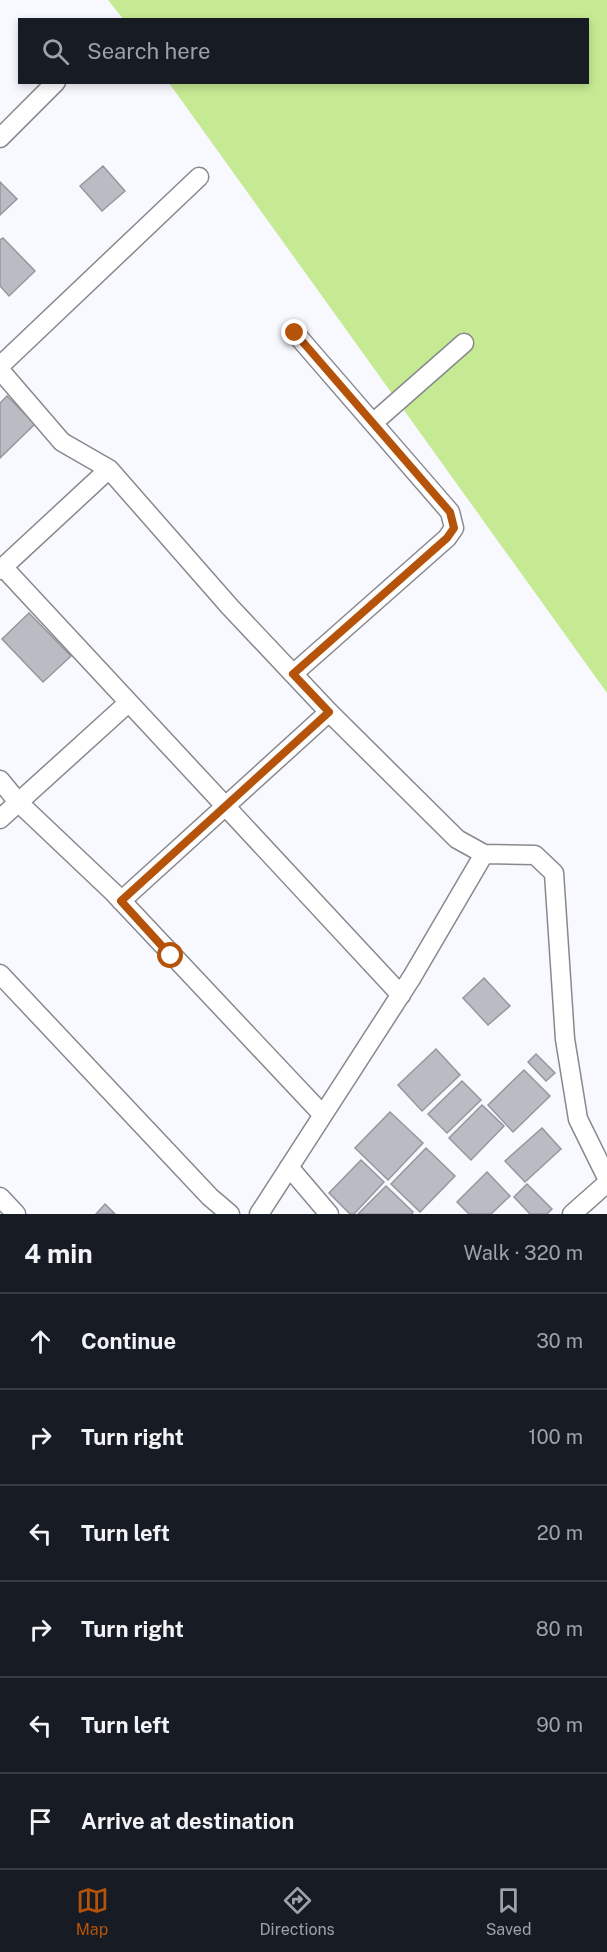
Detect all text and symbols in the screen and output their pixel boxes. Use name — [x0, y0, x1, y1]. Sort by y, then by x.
search box — [18, 18, 589, 84]
icon: search — [39, 35, 72, 68]
text: Search here — [87, 38, 211, 64]
route end — [281, 319, 307, 345]
route start — [157, 942, 183, 968]
text: 4 min — [24, 1238, 93, 1269]
text: Walk · 320 m — [463, 1241, 583, 1265]
icon: ahead — [24, 1325, 57, 1358]
text: Continue — [81, 1328, 176, 1354]
text: 30 m — [536, 1329, 583, 1353]
icon: right — [24, 1421, 57, 1454]
text: Turn right — [81, 1424, 184, 1450]
text: 100 m — [528, 1425, 583, 1449]
icon: left — [24, 1517, 57, 1550]
text: Turn left — [81, 1520, 170, 1546]
text: 20 m — [537, 1521, 583, 1545]
icon: right — [24, 1613, 57, 1646]
text: Turn right — [81, 1616, 184, 1642]
text: 80 m — [536, 1617, 583, 1641]
icon: left — [24, 1709, 57, 1742]
text: Turn left — [81, 1712, 170, 1738]
text: 90 m — [536, 1713, 583, 1737]
icon: arrive — [24, 1805, 57, 1838]
text: Arrive at destination — [81, 1808, 294, 1834]
tab: Map — [76, 1884, 109, 1939]
tab: Directions — [260, 1884, 335, 1939]
tab: Saved — [486, 1884, 531, 1939]

